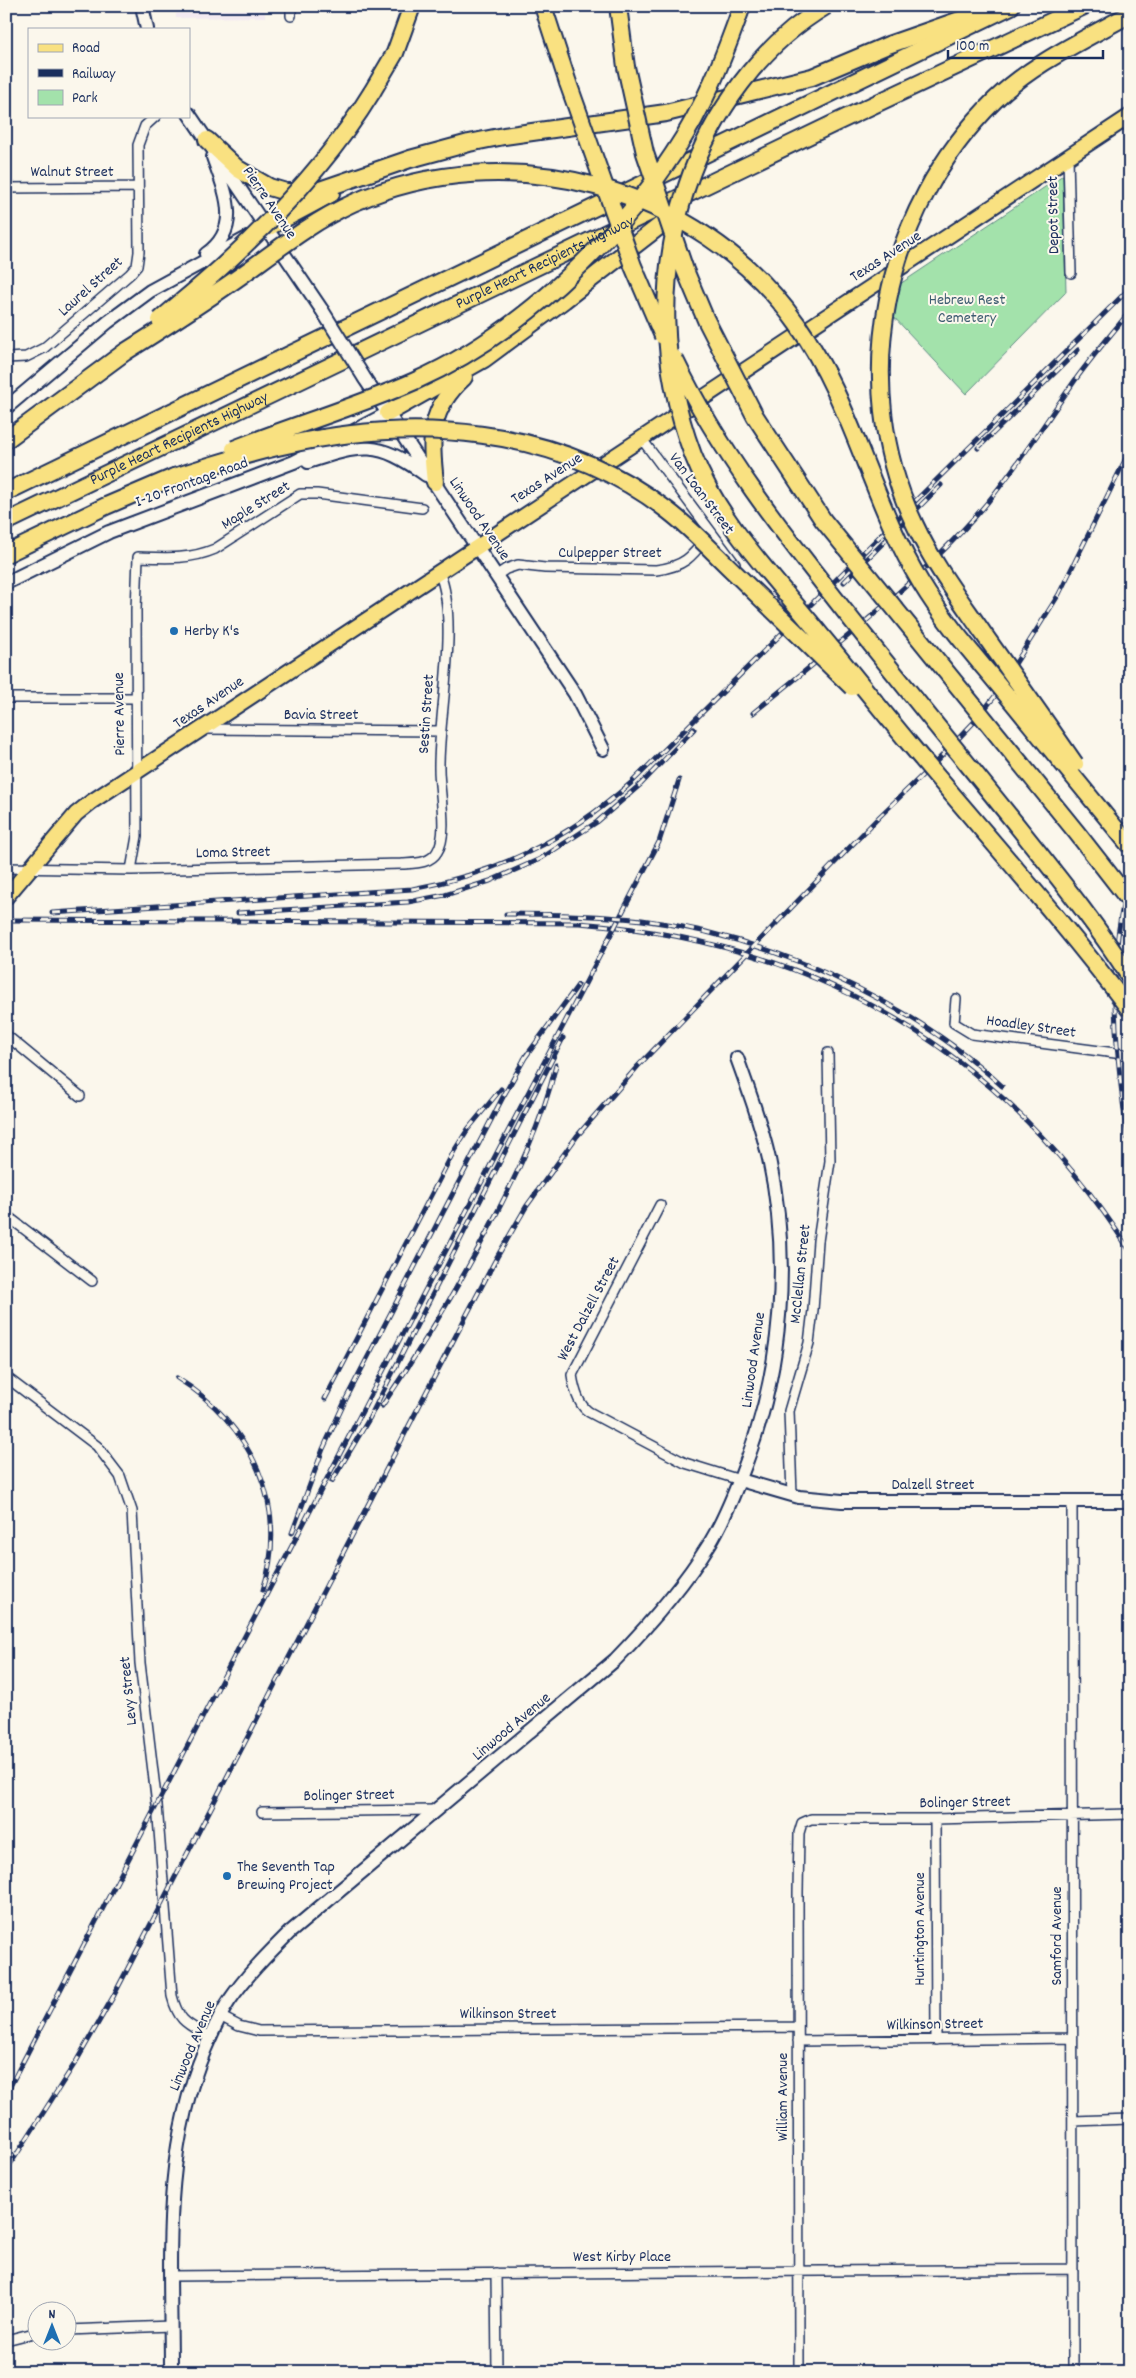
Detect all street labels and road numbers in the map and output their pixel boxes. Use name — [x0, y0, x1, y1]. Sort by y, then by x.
street label: Walnut Street — [30, 161, 114, 184]
street label: Pierre Avenue — [236, 162, 302, 244]
street label: Depot Street — [1042, 176, 1066, 254]
street label: Purple Heart Recipients Highway — [452, 210, 638, 315]
street label: Texas Avenue — [846, 225, 926, 289]
street label: Laurel Street — [53, 252, 129, 322]
street label: Purple Heart Recipients Highway — [86, 386, 273, 491]
street label: Texas Avenue — [507, 447, 587, 511]
street label: Van Loan Street — [663, 448, 740, 540]
street label: I-20 Frontage Road — [132, 452, 252, 514]
street label: Linwood Avenue — [443, 473, 515, 565]
street label: Maple Street — [217, 476, 295, 536]
street label: Culpepper Street — [558, 542, 662, 565]
street label: Texas Avenue — [169, 671, 249, 735]
street label: Pierre Avenue — [108, 672, 132, 756]
street label: Sestin Street — [413, 673, 441, 755]
street label: Bavia Street — [284, 704, 358, 727]
street label: Loma Street — [195, 841, 271, 865]
street label: Hoadley Street — [985, 1009, 1077, 1045]
street label: McClellan Street — [784, 1223, 818, 1325]
street label: West Dalzell Street — [552, 1253, 626, 1365]
street label: Linwood Avenue — [736, 1311, 772, 1409]
street label: Dalzell Street — [892, 1474, 975, 1497]
street label: Levy Street — [114, 1655, 144, 1727]
street label: Linwood Avenue — [468, 1687, 556, 1767]
street label: Bolinger Street — [303, 1784, 395, 1808]
street label: Bolinger Street — [919, 1791, 1011, 1815]
street label: Huntington Avenue — [909, 1872, 932, 1986]
street label: Samford Avenue — [1046, 1886, 1069, 1986]
street label: Linwood Avenue — [164, 1997, 222, 2095]
street label: Wilkinson Street — [460, 2003, 556, 2026]
street label: Wilkinson Street — [887, 2013, 984, 2037]
street label: William Avenue — [772, 2053, 795, 2141]
street label: West Kirby Place — [573, 2246, 671, 2269]

